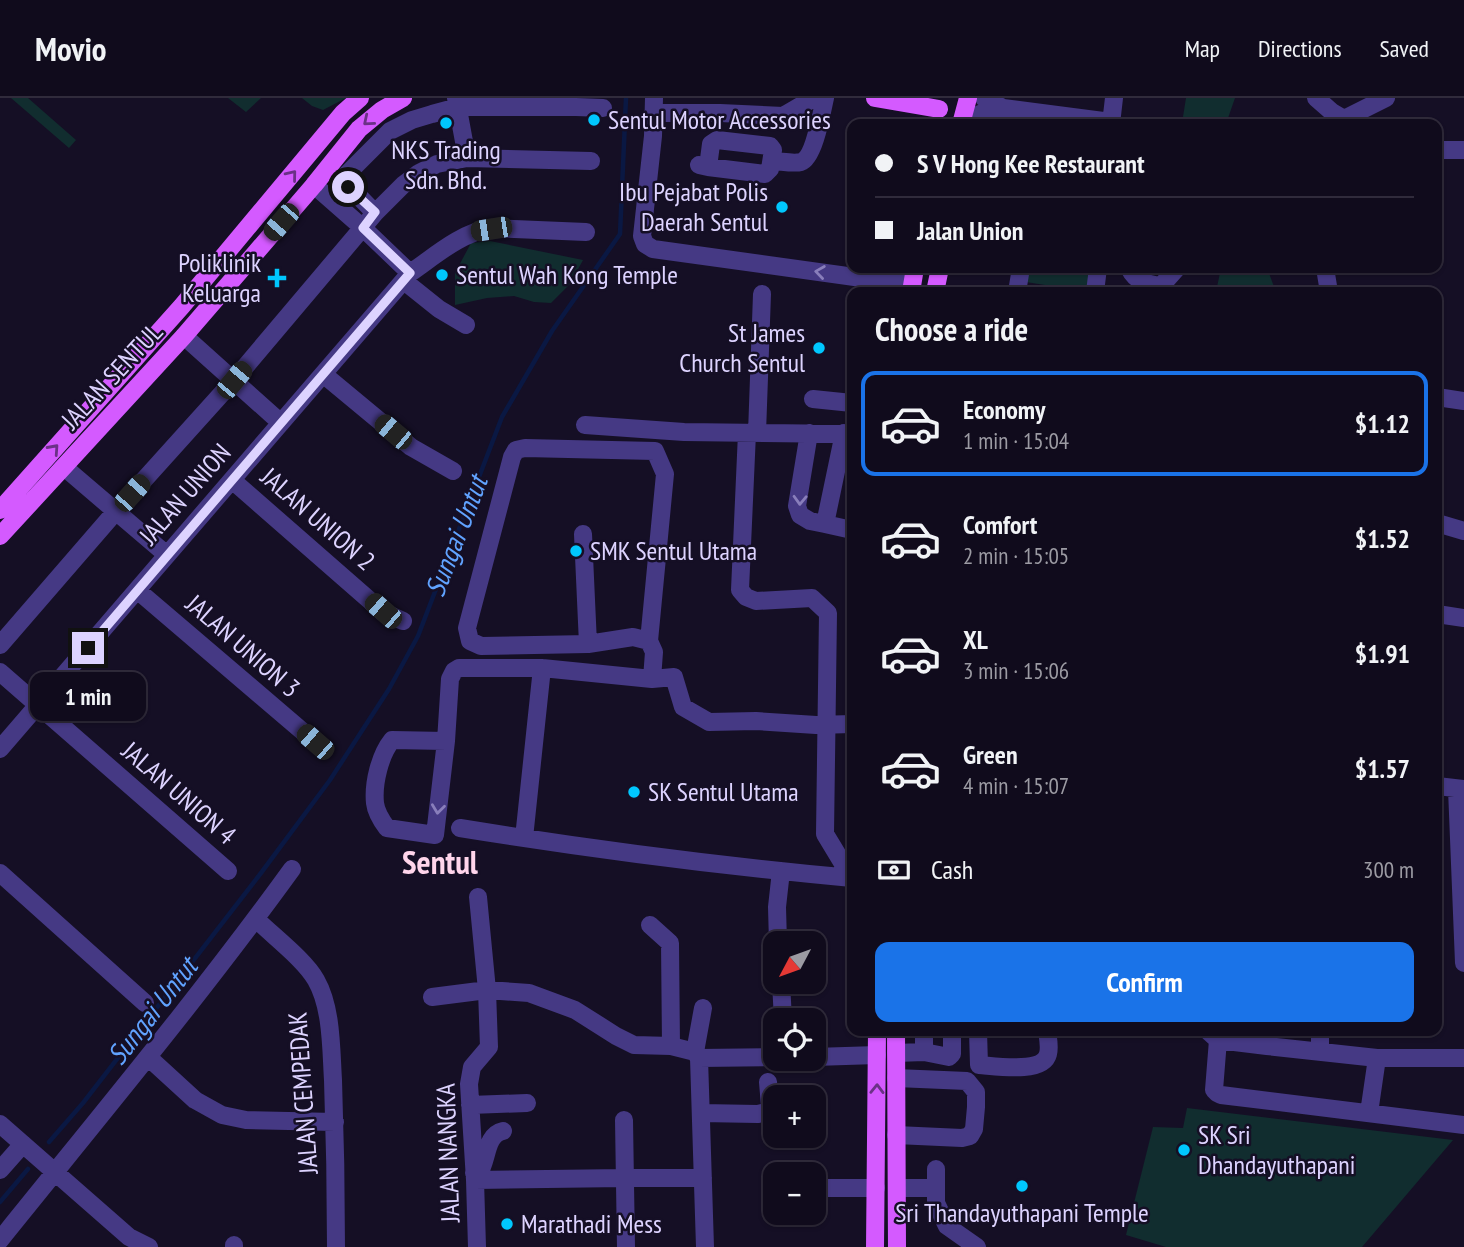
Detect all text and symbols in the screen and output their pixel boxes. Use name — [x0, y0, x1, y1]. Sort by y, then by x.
text: Movio — [35, 27, 107, 70]
text: Map — [1185, 33, 1220, 64]
text: Directions — [1258, 33, 1342, 64]
text: Saved — [1380, 33, 1429, 64]
place label: Sentul Motor Accessories — [608, 103, 831, 136]
marker: Sentul Motor Accessories — [586, 112, 602, 128]
one-way arrow — [363, 113, 376, 125]
marker: NKS Trading Sdn. Bhd. — [438, 115, 454, 131]
place label: NKS Trading Sdn. Bhd. — [391, 133, 501, 196]
text: S V Hong Kee Restaurant — [917, 147, 1145, 180]
one-way arrow — [283, 170, 296, 182]
route start — [332, 171, 364, 203]
place label: Ibu Pejabat Polis Daerah Sentul — [619, 175, 768, 238]
car — [260, 199, 303, 245]
marker: Ibu Pejabat Polis Daerah Sentul — [774, 199, 790, 215]
text: Jalan Union — [917, 214, 1023, 247]
car — [469, 215, 514, 243]
place label: Poliklinik Keluarga — [178, 246, 261, 309]
place label: Sentul Wah Kong Temple — [456, 258, 678, 291]
one-way arrow — [815, 265, 826, 280]
marker: Sentul Wah Kong Temple — [434, 267, 450, 283]
marker: Poliklinik Keluarga — [267, 268, 287, 288]
text: Choose a ride — [875, 308, 1028, 350]
street label: JALAN SENTUL — [53, 315, 169, 436]
place label: St James Church Sentul — [679, 316, 805, 379]
marker: St James Church Sentul — [811, 340, 827, 356]
car — [213, 357, 256, 403]
icon: car — [879, 392, 942, 455]
text: Economy — [963, 393, 1045, 426]
text: $1.12 — [1355, 407, 1410, 440]
car — [371, 410, 416, 454]
text: 1 min · 15:04 — [963, 426, 1069, 455]
street label: JALAN UNION — [131, 436, 237, 552]
one-way arrow — [46, 444, 58, 457]
street label: JALAN UNION 2 — [254, 459, 382, 577]
water label: Sungai Untut — [416, 467, 497, 601]
car — [111, 470, 154, 516]
one-way arrow — [792, 495, 807, 506]
icon: car — [879, 507, 942, 570]
text: Comfort — [963, 508, 1037, 541]
text: $1.52 — [1355, 522, 1410, 555]
place label: SMK Sentul Utama — [590, 534, 757, 567]
text: 2 min · 15:05 — [963, 541, 1069, 570]
marker: SMK Sentul Utama — [568, 543, 584, 559]
street label: JALAN UNION 3 — [179, 586, 307, 704]
car — [361, 589, 406, 633]
icon: car — [879, 622, 942, 685]
text: XL — [963, 623, 988, 656]
route end — [72, 632, 104, 664]
text: $1.91 — [1355, 637, 1410, 670]
text: 3 min · 15:06 — [963, 656, 1069, 685]
callout: 1 min — [30, 672, 146, 722]
text: 1 min — [65, 682, 111, 711]
car — [293, 720, 338, 764]
street label: JALAN UNION 4 — [115, 733, 243, 851]
icon: car — [879, 737, 942, 800]
text: Green — [963, 738, 1018, 771]
text: $1.57 — [1355, 752, 1410, 785]
text: 4 min · 15:07 — [963, 771, 1069, 800]
place label: SK Sentul Utama — [648, 775, 799, 808]
marker: SK Sentul Utama — [626, 784, 642, 800]
one-way arrow — [430, 803, 445, 815]
district label: Sentul — [402, 840, 479, 883]
icon: cash — [875, 851, 913, 889]
text: Cash — [931, 853, 973, 886]
text: 300 m — [1363, 855, 1414, 884]
north arrow — [763, 931, 826, 994]
map controls — [763, 931, 826, 1225]
button: Confirm — [875, 942, 1414, 1022]
water label: Sungai Untut — [98, 947, 207, 1072]
button: locate — [763, 1008, 826, 1071]
street label: JALAN CEMPEDAK — [280, 1011, 325, 1176]
street label: JALAN NANGKA — [429, 1082, 466, 1224]
one-way arrow — [869, 1083, 885, 1094]
button: + — [763, 1085, 826, 1148]
place label: SK Sri Dhandayuthapani — [1198, 1118, 1355, 1181]
marker: SK Sri Dhandayuthapani — [1176, 1142, 1192, 1158]
button: − — [763, 1162, 826, 1225]
marker: Sri Thandayuthapani Temple — [1014, 1178, 1030, 1194]
place label: Sri Thandayuthapani Temple — [895, 1196, 1149, 1229]
place label: Marathadi Mess — [521, 1207, 662, 1240]
marker: Marathadi Mess — [499, 1216, 515, 1232]

